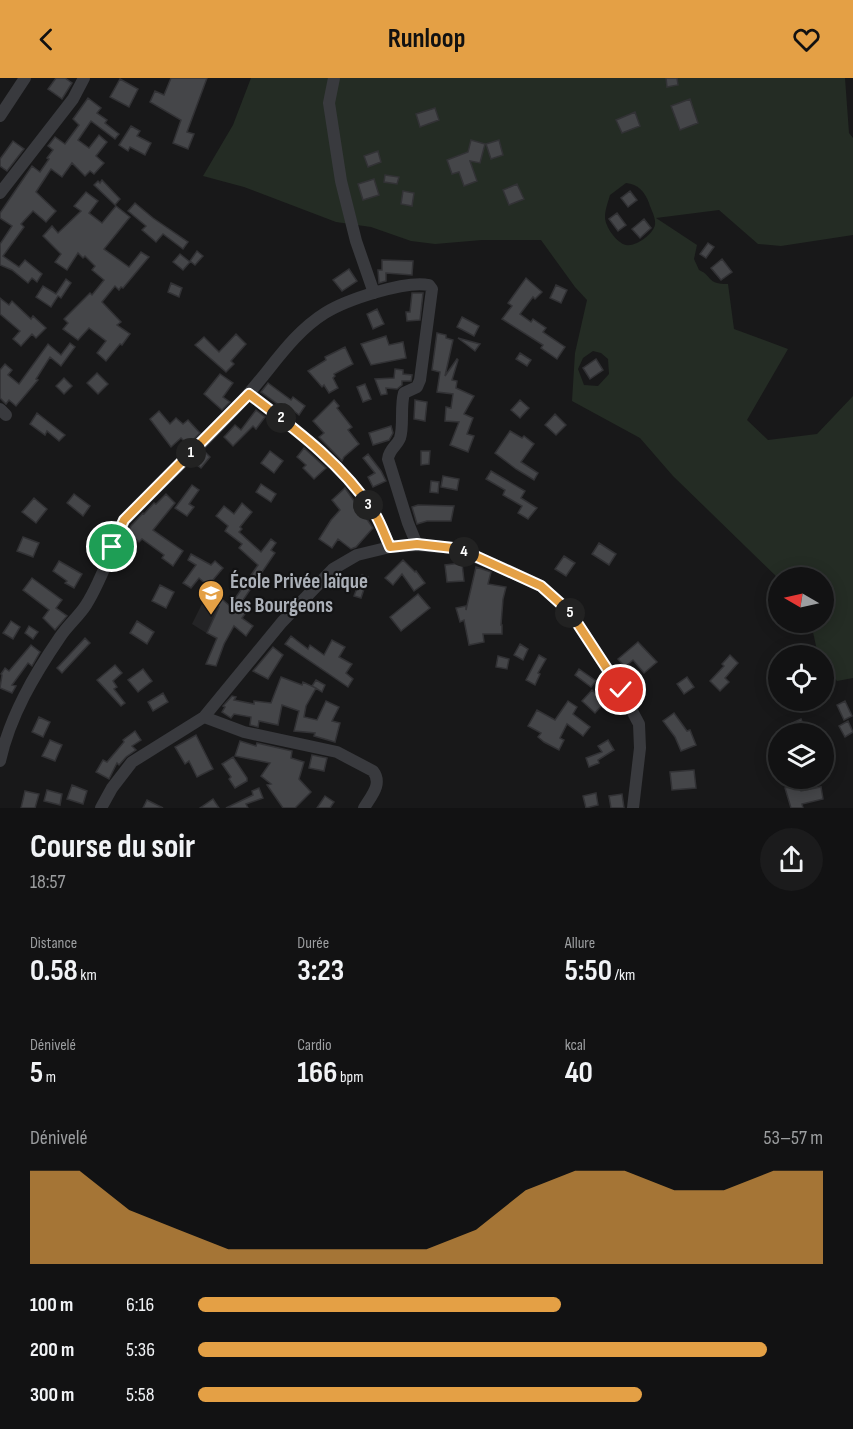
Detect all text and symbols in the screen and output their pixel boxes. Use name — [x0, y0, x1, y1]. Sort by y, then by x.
icon: back — [30, 23, 63, 56]
text: Runloop — [388, 23, 465, 55]
icon: heart — [790, 23, 823, 56]
pin: 2 — [266, 403, 296, 433]
text: 2 — [277, 408, 285, 427]
pin: 1 — [176, 438, 206, 468]
text: 1 — [188, 443, 194, 462]
pin: 3 — [353, 490, 383, 520]
text: 3 — [364, 495, 372, 514]
pin — [86, 521, 137, 572]
icon: arrive — [95, 530, 128, 563]
pin: 4 — [449, 537, 479, 567]
text: 4 — [460, 542, 468, 561]
north arrow — [768, 567, 834, 633]
map controls — [768, 567, 834, 789]
place label: École Privée laïque les Bourgeons — [230, 569, 368, 618]
school or university icon: École Privée laïque les Bourgeons — [196, 578, 226, 616]
pin: 5 — [555, 598, 585, 628]
text: 5 — [566, 603, 574, 622]
button: locate — [768, 645, 834, 711]
pin — [595, 664, 646, 715]
icon: check — [604, 673, 637, 706]
button: layers — [768, 723, 834, 789]
text: Course du soir — [30, 827, 195, 867]
button: share — [760, 828, 823, 891]
text: 18:57 — [30, 870, 65, 894]
text: Distance — [30, 934, 77, 953]
text: Durée — [297, 934, 329, 953]
text: Allure — [565, 934, 595, 953]
text: 0.58 — [30, 953, 78, 989]
text: 3:23 — [297, 953, 344, 989]
text: 5:50 — [565, 953, 612, 989]
text: km — [78, 966, 97, 985]
text: /km — [612, 966, 635, 985]
text: Dénivelé — [30, 1036, 76, 1055]
text: Cardio — [297, 1036, 332, 1055]
text: kcal — [565, 1036, 586, 1055]
text: 5 — [30, 1055, 43, 1091]
text: 166 — [297, 1055, 337, 1091]
text: 40 — [565, 1055, 593, 1091]
text: m — [43, 1068, 56, 1087]
text: bpm — [337, 1068, 363, 1087]
text: Dénivelé — [30, 1126, 88, 1150]
text: 53–57 m — [764, 1126, 823, 1150]
text: 100 m — [30, 1293, 73, 1317]
text: 6:16 — [126, 1293, 154, 1317]
text: 200 m — [30, 1338, 74, 1362]
text: 5:36 — [126, 1338, 155, 1362]
text: 300 m — [30, 1383, 74, 1407]
text: 5:58 — [126, 1383, 155, 1407]

